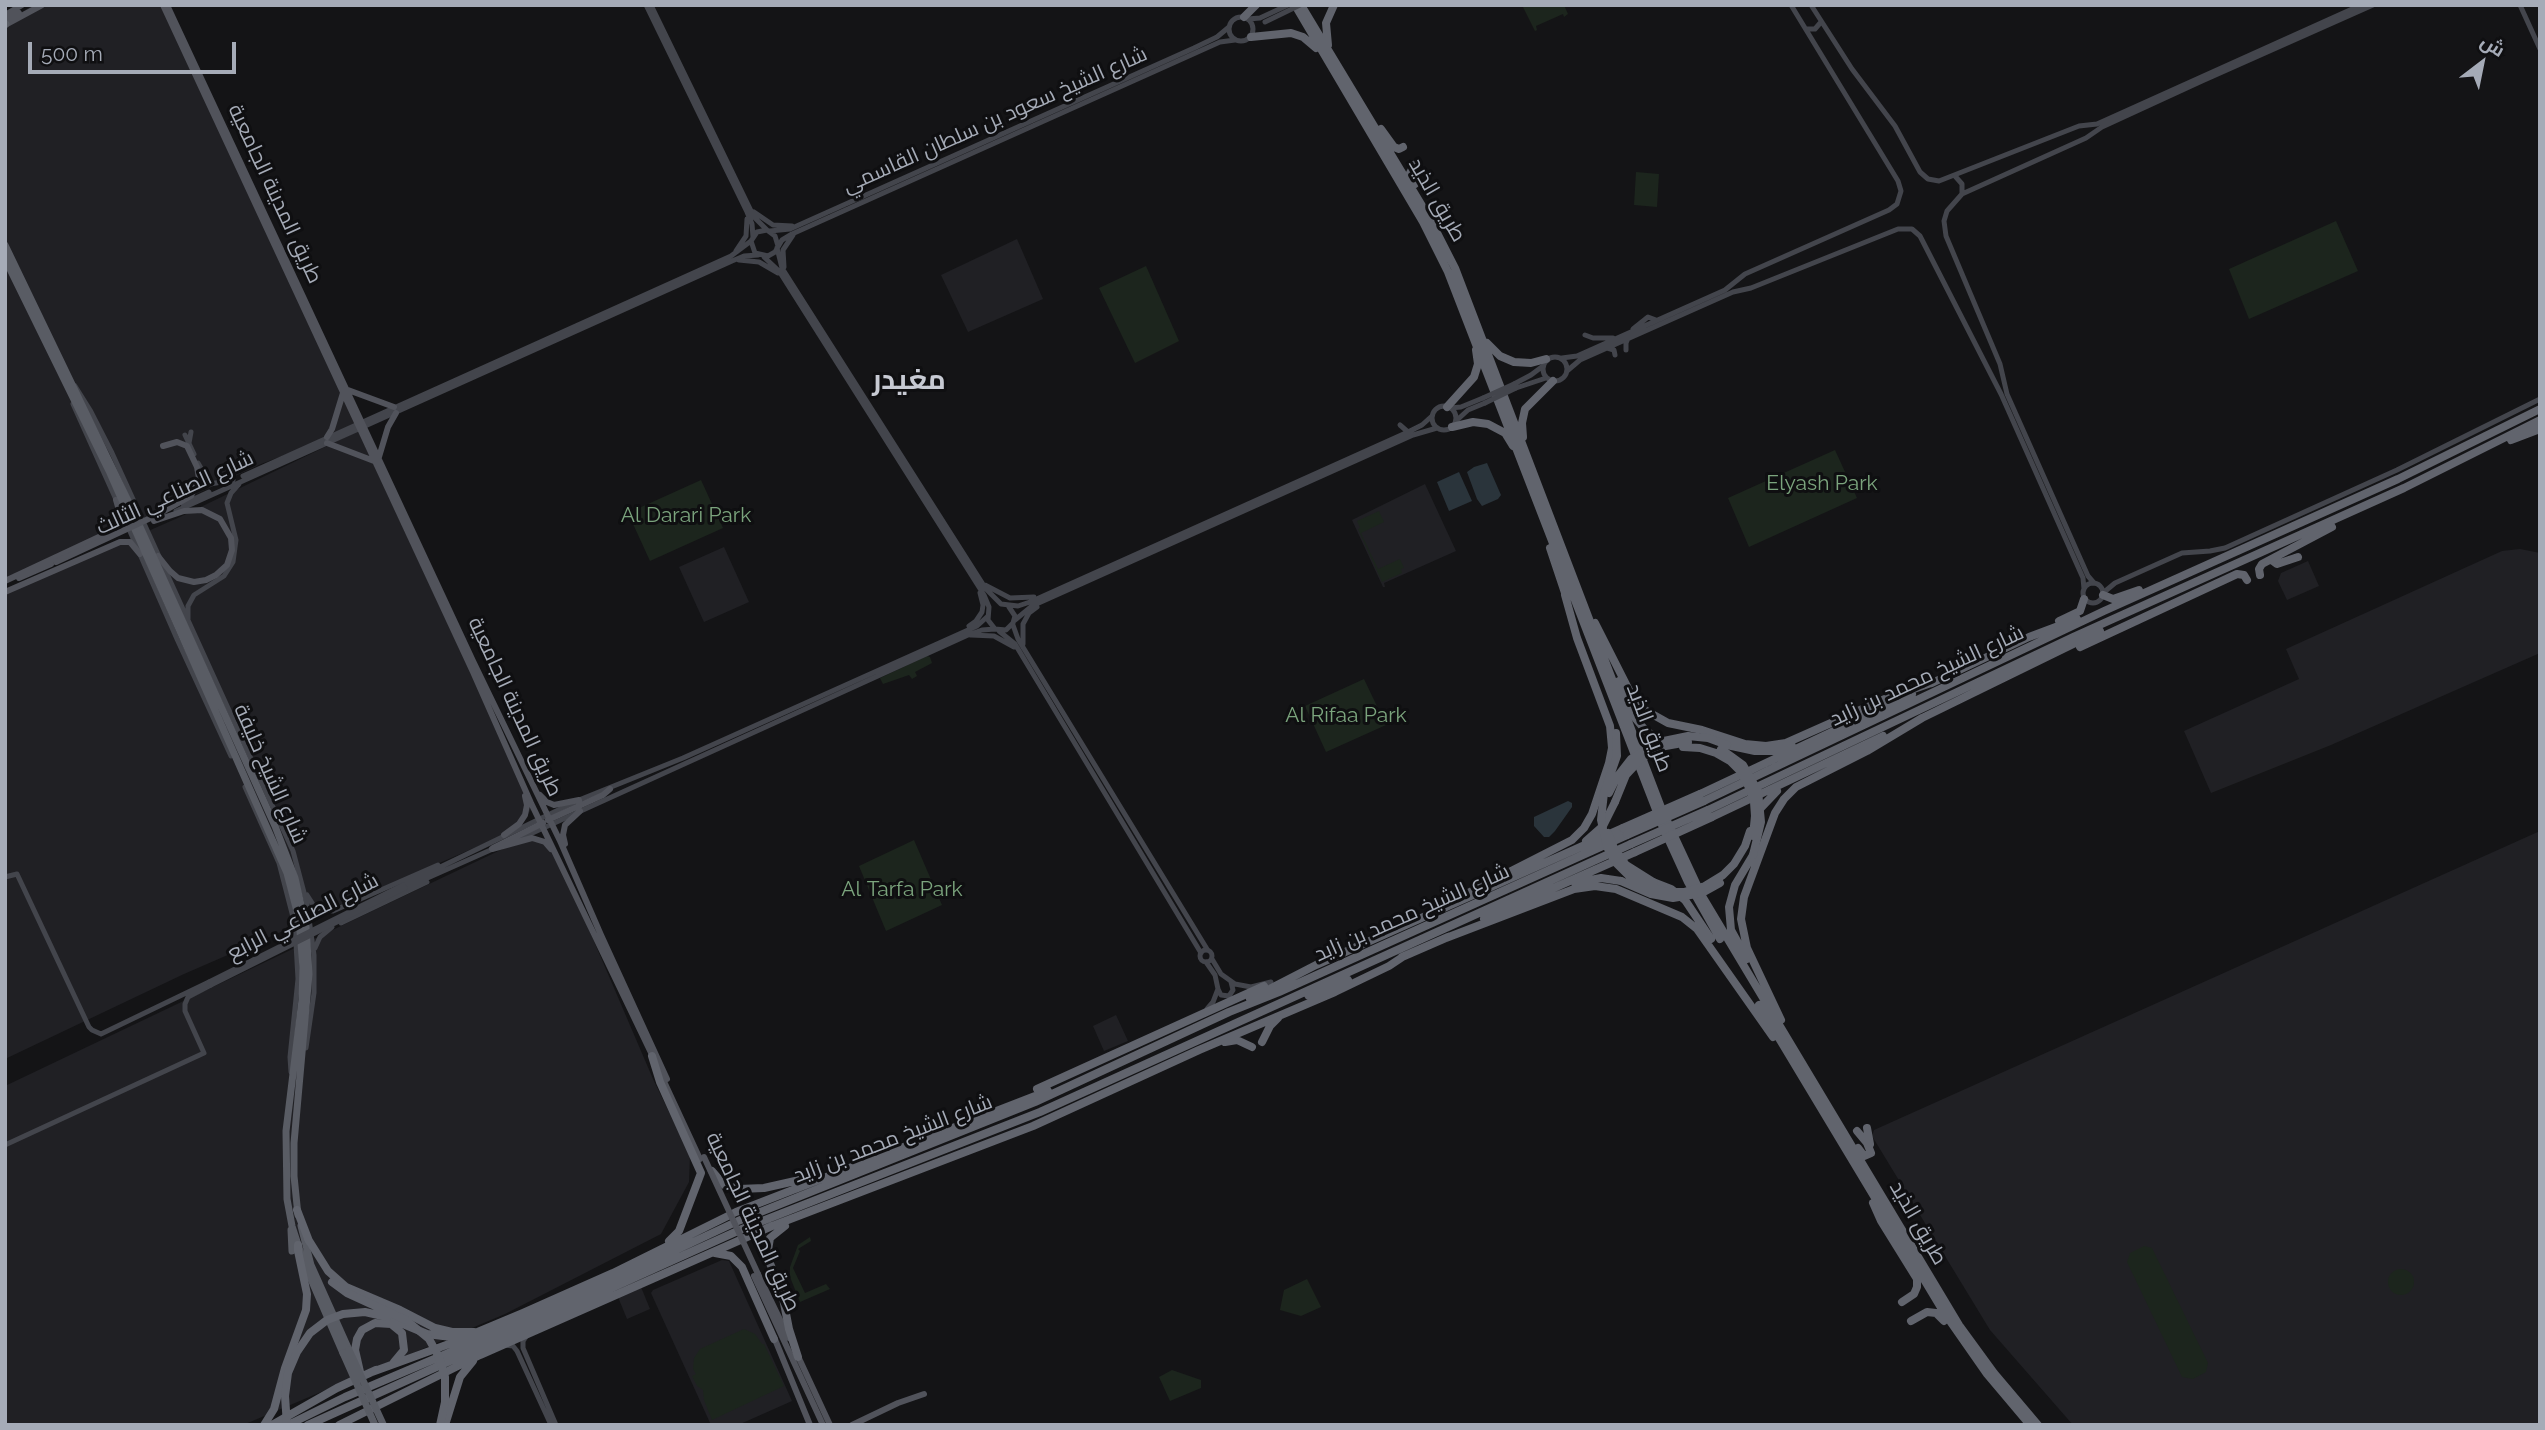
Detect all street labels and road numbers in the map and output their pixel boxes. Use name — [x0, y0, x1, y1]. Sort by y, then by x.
street label: شارع الشيخ سعود بن سلطان القاسمي — [839, 41, 1151, 199]
street label: طريق المدينة الجامعية — [222, 100, 328, 288]
street label: طريق الذيد — [1403, 153, 1471, 247]
street label: شارع الصناعي الثالث — [92, 445, 258, 541]
street label: طريق المدينة الجامعية — [462, 613, 568, 801]
street label: شارع الشيخ محمد بن زايد — [1826, 620, 2028, 732]
street label: طريق الذيد — [1621, 680, 1677, 776]
street label: شارع الشيخ خليفة — [228, 700, 312, 848]
street label: شارع الشيخ محمد بن زايد — [1311, 859, 1513, 967]
street label: شارع الصناعي الرابع — [223, 868, 383, 966]
street label: شارع الشيخ محمد بن زايد — [790, 1089, 996, 1189]
street label: طريق المدينة الجامعية — [700, 1128, 806, 1316]
street label: طريق الذيد — [1884, 1176, 1952, 1270]

